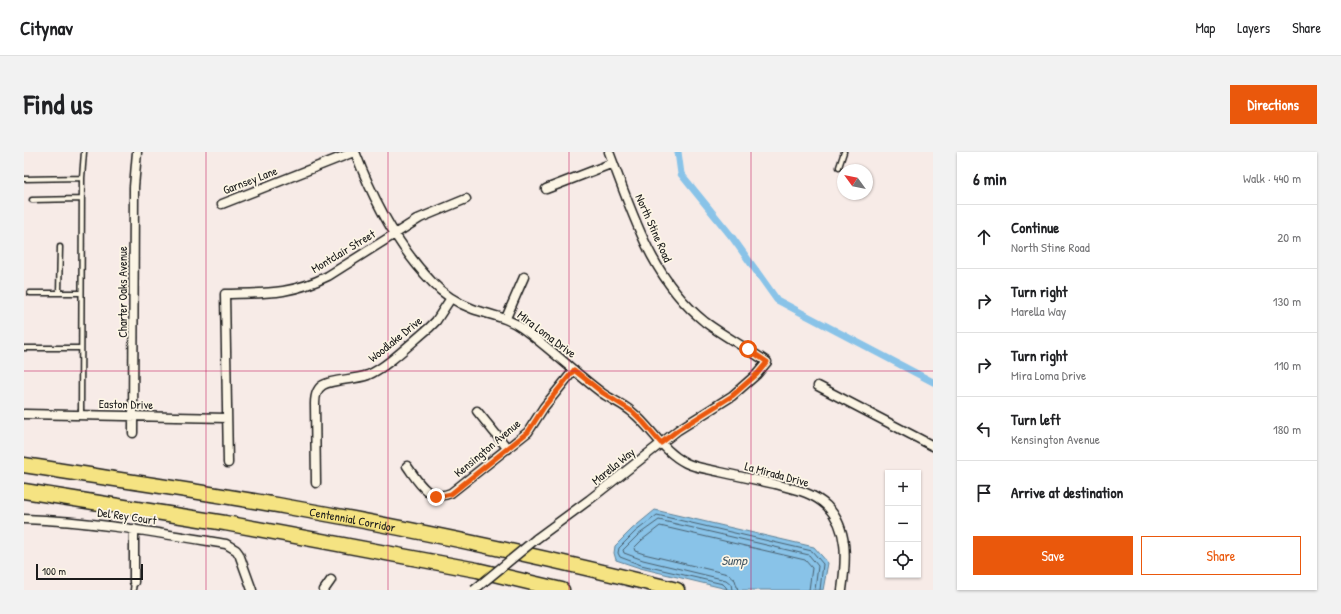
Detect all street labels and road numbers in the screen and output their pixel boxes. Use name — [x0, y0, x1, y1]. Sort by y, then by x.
street label: Garnsey Lane — [220, 162, 280, 198]
street label: North Stine Road — [631, 191, 677, 265]
street label: Montclair Street — [308, 225, 379, 277]
street label: Charter Oaks Avenue — [114, 246, 131, 338]
street label: Mira Loma Drive — [514, 306, 580, 362]
street label: Woodlake Drive — [364, 312, 426, 366]
street label: Easton Drive — [99, 395, 154, 413]
street label: Kensington Avenue — [450, 415, 524, 481]
street label: Marella Way — [588, 443, 638, 489]
street label: La Mirada Drive — [743, 457, 811, 491]
street label: Centennial Corridor — [308, 502, 398, 535]
street label: Del Rey Court — [96, 503, 158, 529]

